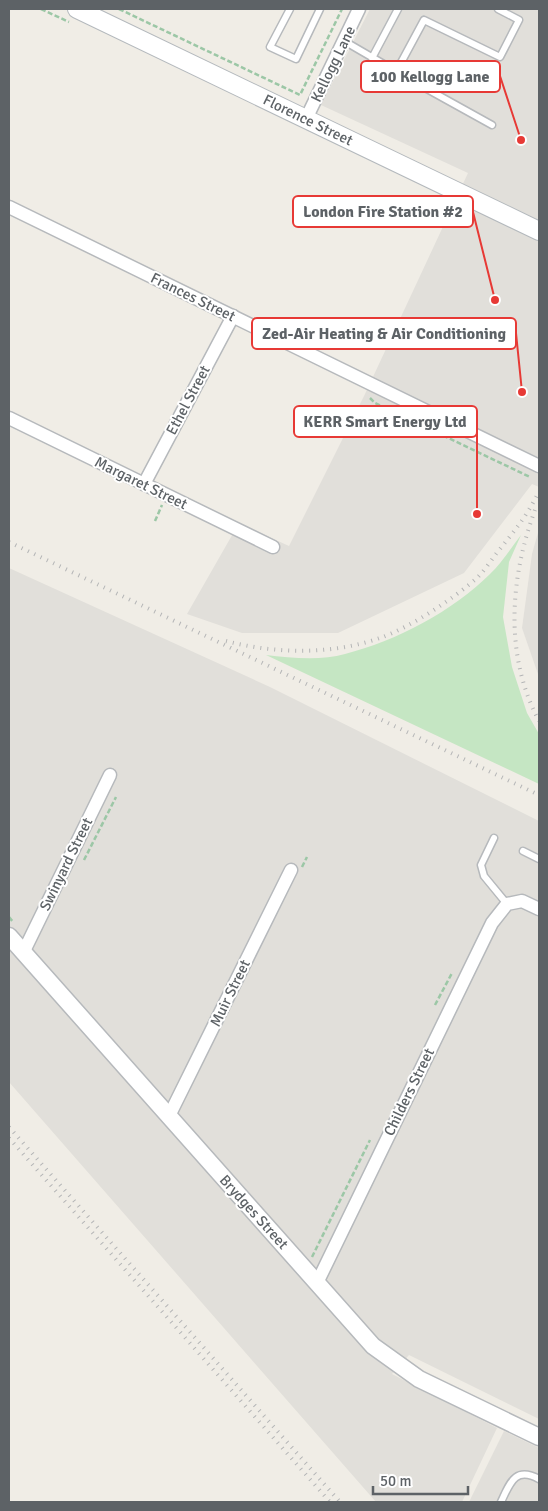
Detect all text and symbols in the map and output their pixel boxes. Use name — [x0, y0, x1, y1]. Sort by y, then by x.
street label: Kellogg Lane — [307, 23, 359, 105]
callout: 100 Kellogg Lane — [361, 61, 500, 92]
text: 100 Kellogg Lane — [370, 67, 490, 87]
street label: Florence Street — [260, 90, 356, 150]
callout: London Fire Station #2 — [293, 196, 473, 227]
text: London Fire Station #2 — [303, 202, 463, 222]
street label: Frances Street — [148, 269, 238, 325]
callout: Zed-Air Heating & Air Conditioning — [252, 318, 516, 349]
text: Zed-Air Heating & Air Conditioning — [262, 324, 506, 344]
street label: Ethel Street — [162, 362, 214, 438]
callout: KERR Smart Energy Ltd — [294, 406, 477, 437]
text: KERR Smart Energy Ltd — [303, 412, 467, 432]
street label: Margaret Street — [92, 453, 190, 513]
street label: Swinyard Street — [36, 815, 96, 913]
street label: Muir Street — [206, 957, 254, 1029]
street label: Childers Street — [380, 1045, 438, 1139]
street label: Brydges Street — [216, 1171, 292, 1253]
scale bar — [373, 1464, 468, 1496]
text: 50 m — [380, 1472, 411, 1490]

